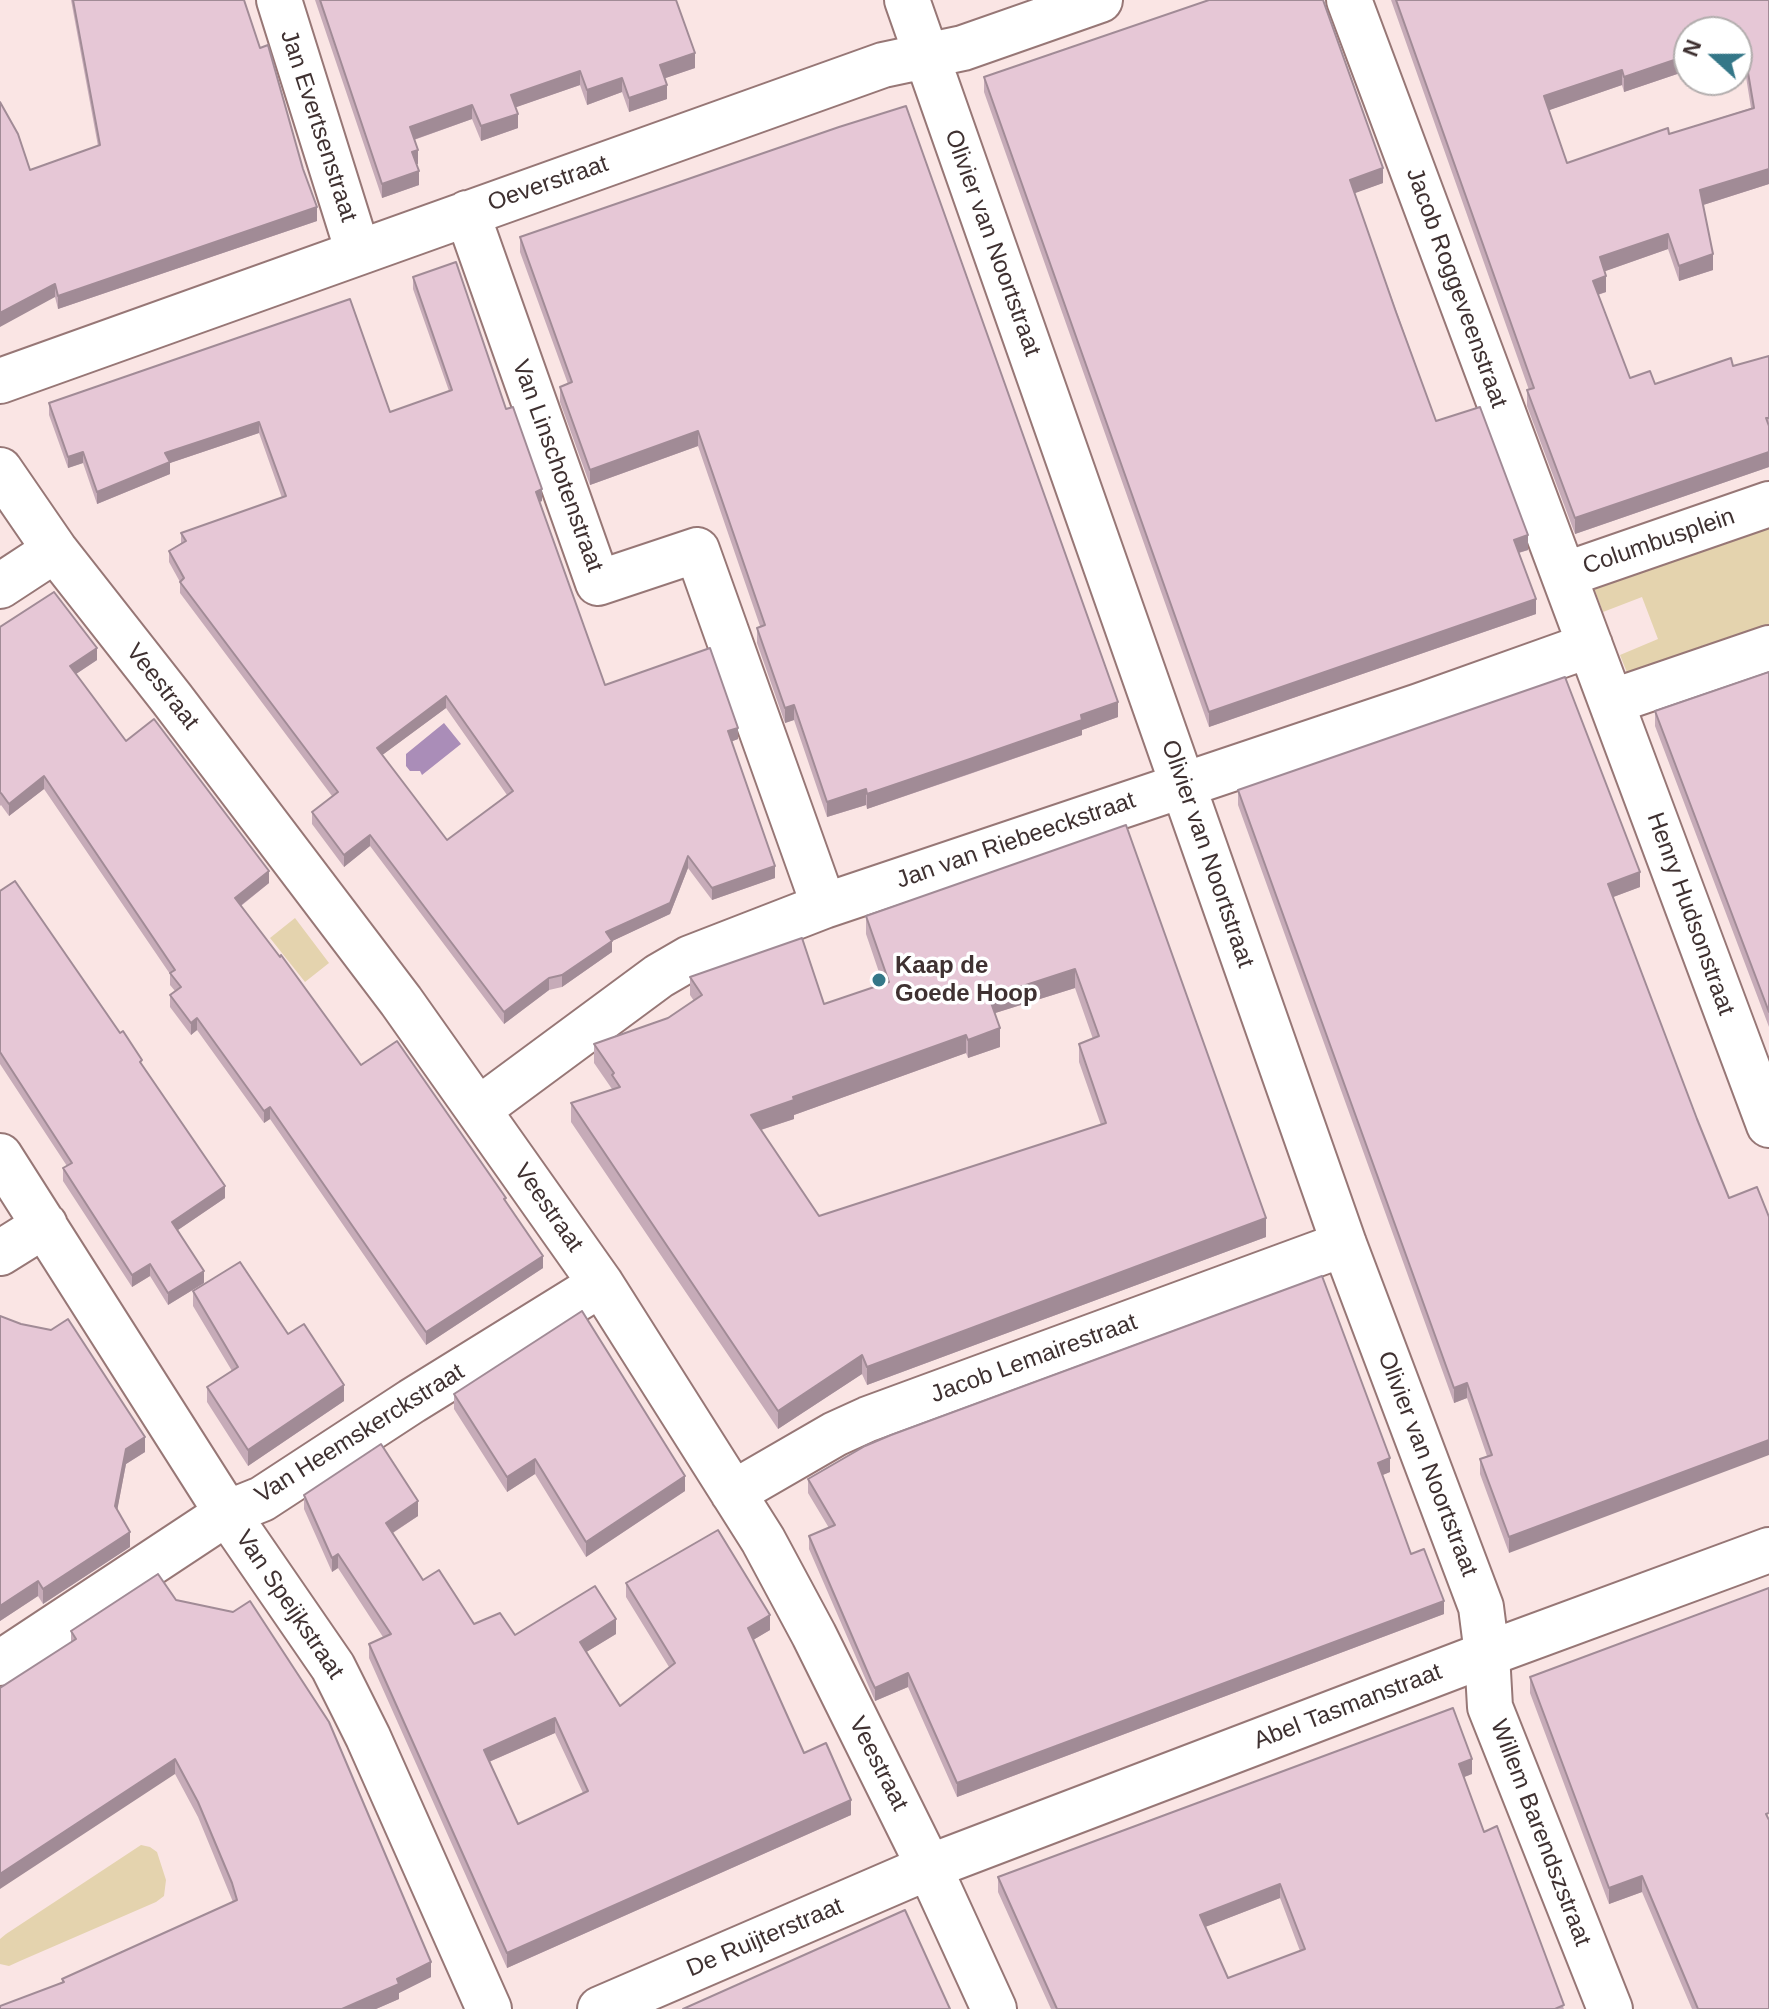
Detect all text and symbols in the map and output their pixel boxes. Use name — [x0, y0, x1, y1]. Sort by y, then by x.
north arrow — [1673, 16, 1753, 96]
street label: Jan Evertsenstraat — [273, 26, 363, 226]
text: N — [1677, 36, 1707, 60]
street label: Olivier van Noortstraat — [938, 126, 1046, 360]
street label: Oeverstraat — [484, 150, 612, 218]
street label: Jacob Roggeveenstraat — [1399, 164, 1513, 412]
street label: Van Linschotenstraat — [505, 356, 609, 576]
street label: Columbusplein — [1579, 503, 1739, 581]
street label: Veestraat — [119, 638, 205, 736]
street label: Olivier van Noortstraat — [1155, 736, 1259, 972]
street label: Jan van Riebeeckstraat — [893, 787, 1139, 895]
street label: Henry Hudsonstraat — [1640, 809, 1740, 1019]
place label: Kaap de Goede Hoop — [895, 952, 1038, 1008]
marker: Kaap de Goede Hoop — [870, 971, 888, 989]
street label: Veestraat — [507, 1158, 589, 1258]
street label: Jacob Lemairestraat — [927, 1308, 1141, 1410]
street label: Olivier van Noortstraat — [1371, 1347, 1483, 1581]
street label: Van Heemskerckstraat — [250, 1358, 470, 1510]
street label: Van Speijkstraat — [229, 1525, 349, 1685]
street label: Abel Tasmanstraat — [1250, 1658, 1446, 1756]
street label: Veestraat — [842, 1712, 914, 1816]
street label: Willem Barendszstraat — [1484, 1716, 1596, 1950]
street label: De Ruijterstraat — [683, 1892, 847, 1984]

